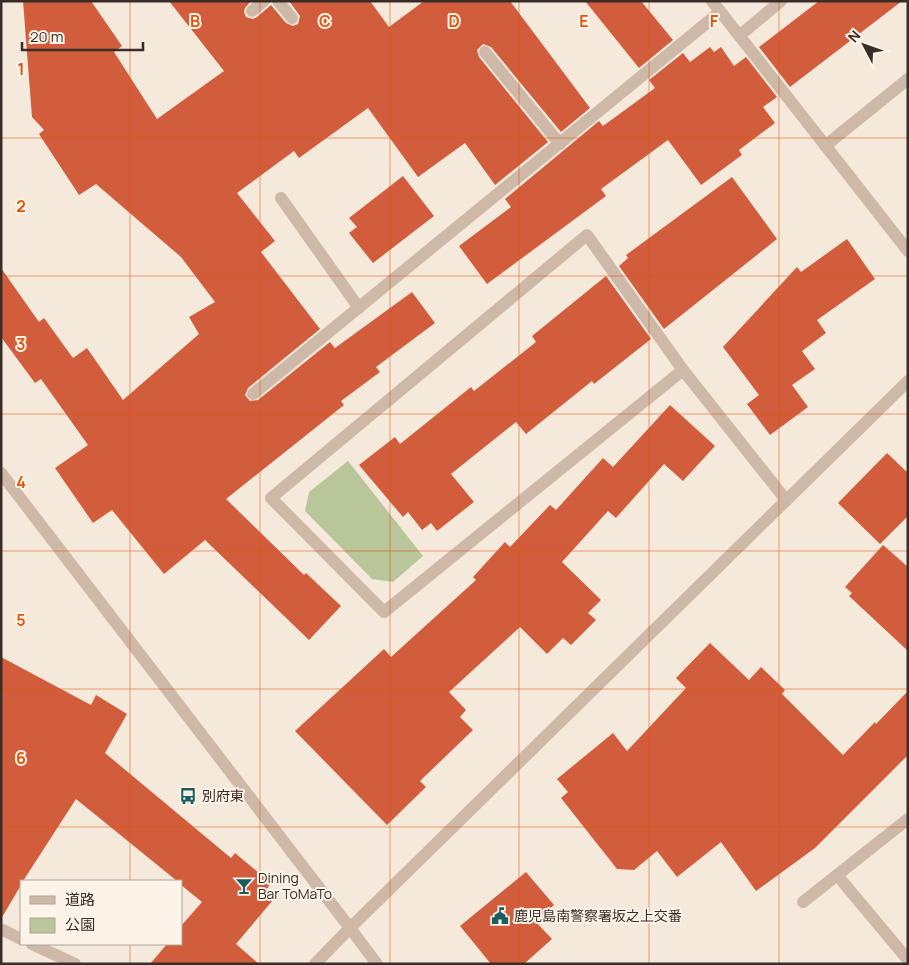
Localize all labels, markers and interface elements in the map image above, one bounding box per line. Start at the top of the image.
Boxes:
text: B [190,10,200,32]
text: C [319,10,331,32]
text: D [448,10,460,32]
text: E [579,10,589,32]
text: F [710,10,719,32]
scale bar [22,20,144,52]
north arrow [839,20,889,70]
text: 20 m [30,26,63,47]
text: N [843,26,864,46]
text: 1 [17,58,25,80]
text: 2 [16,195,26,217]
text: 3 [16,333,26,355]
text: 4 [16,471,26,493]
text: 5 [16,609,26,631]
text: 6 [16,747,26,769]
bus stop icon: 別府東 [178,786,198,806]
place label: 別府東 [202,786,244,805]
place label: Dining Bar ToMaTo [258,868,332,903]
bar icon: Dining Bar ToMaTo [234,876,254,896]
legend [20,880,182,945]
text: 道路 [65,889,95,910]
public building icon: 鹿児島南警察署坂之上交番 [490,906,510,926]
place label: 鹿児島南警察署坂之上交番 [514,906,682,925]
text: 公園 [65,914,95,935]

